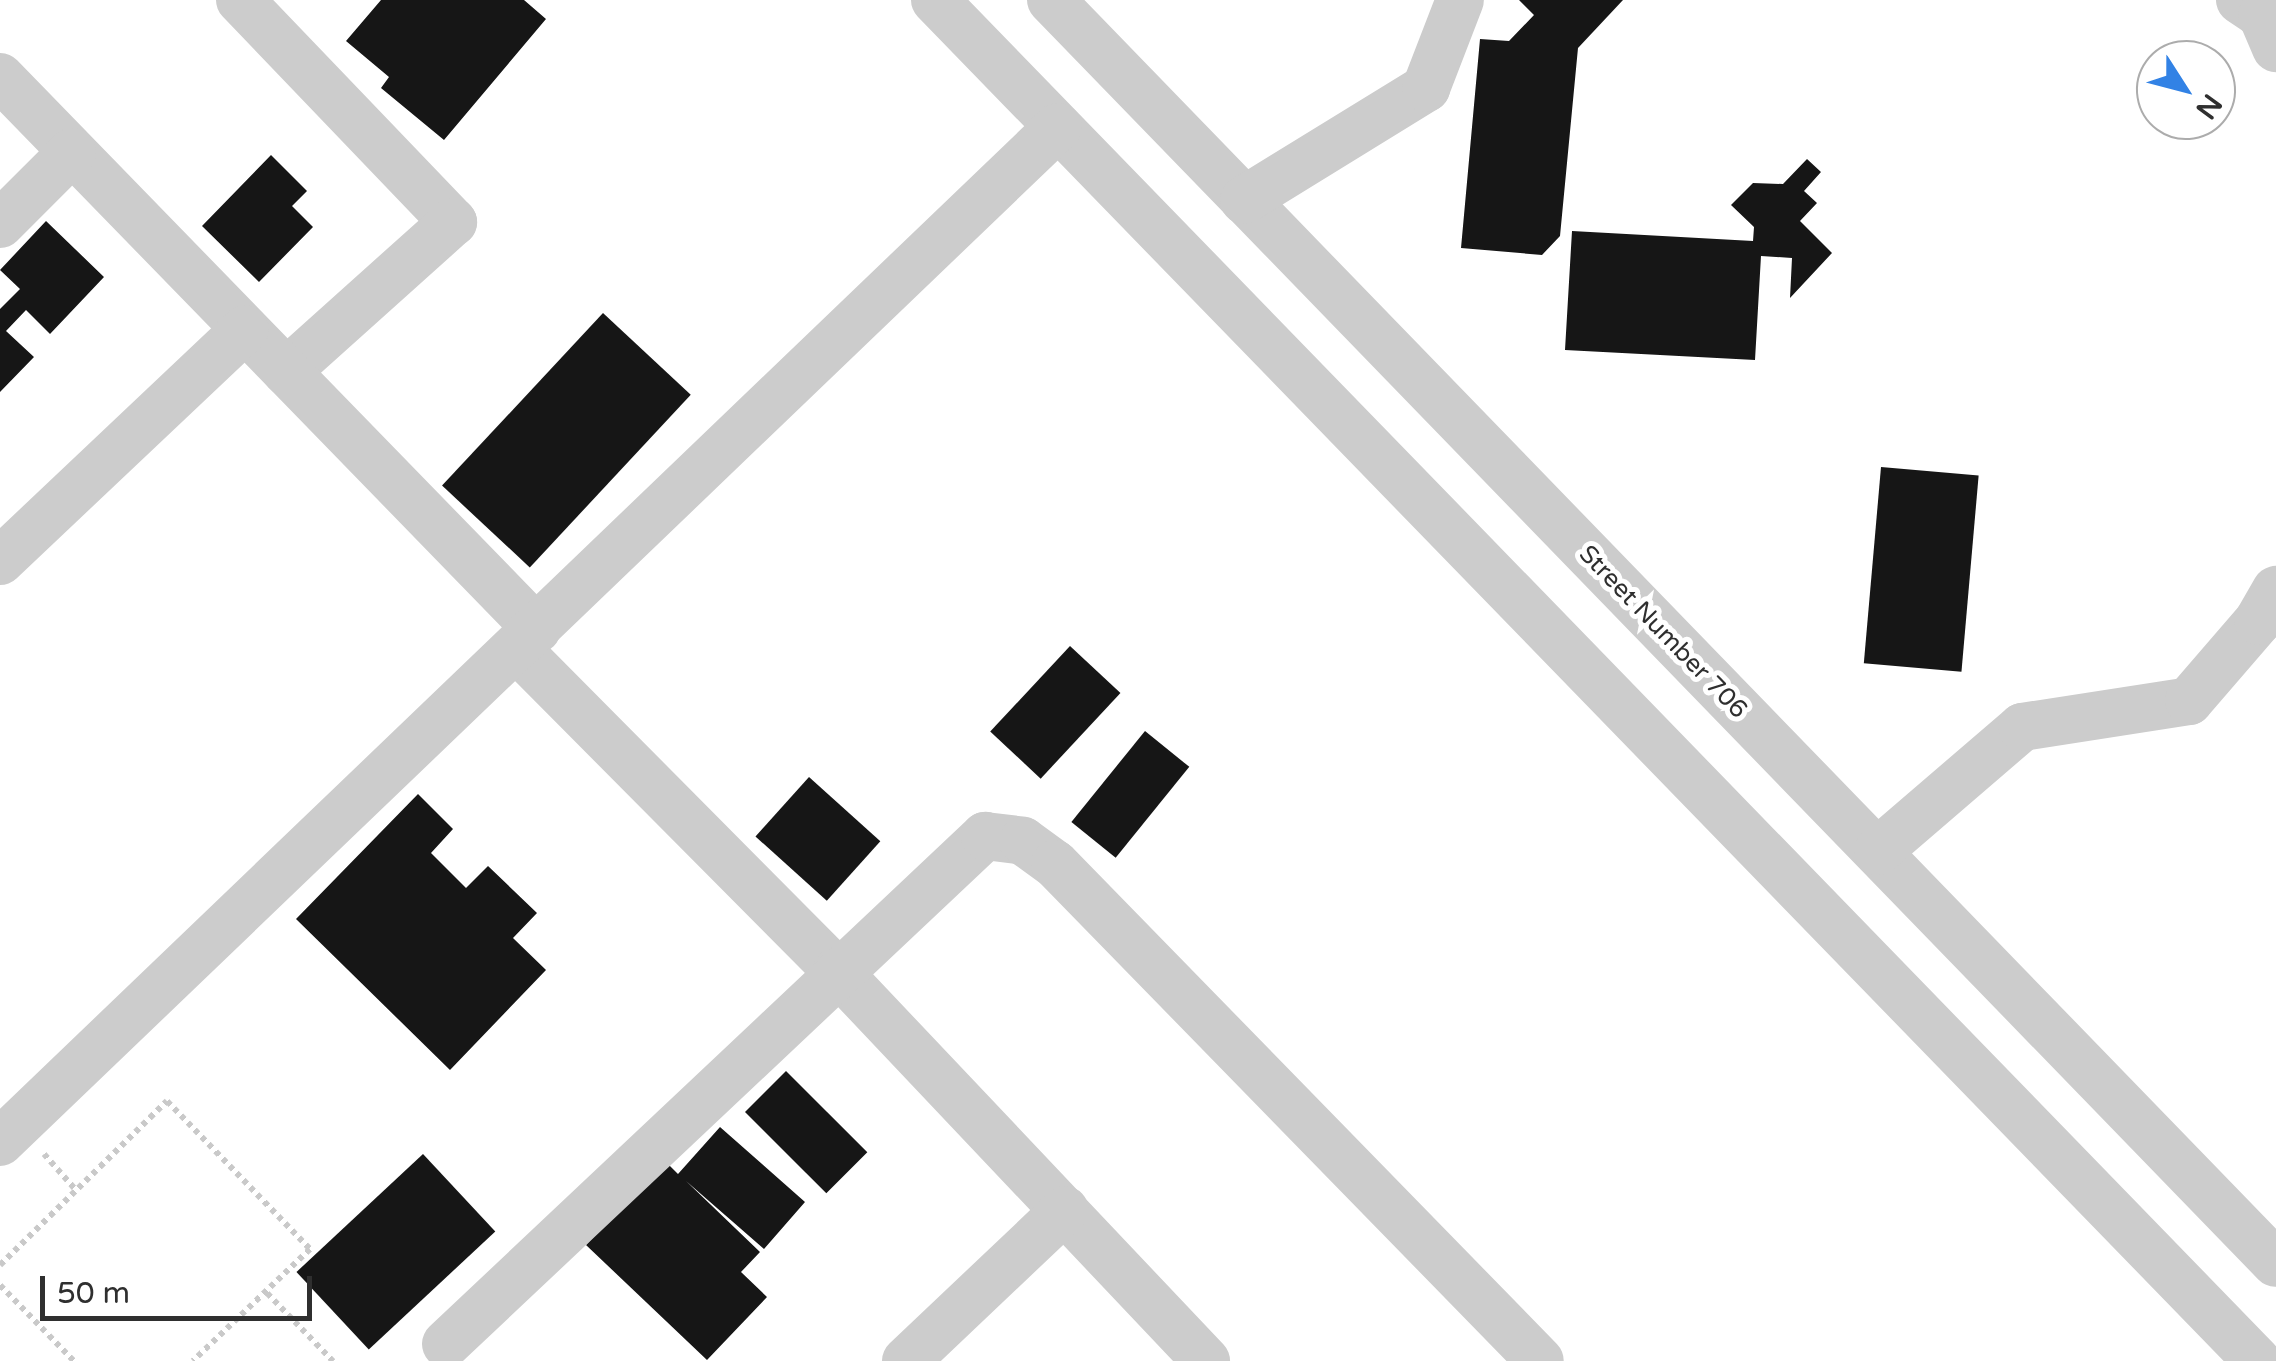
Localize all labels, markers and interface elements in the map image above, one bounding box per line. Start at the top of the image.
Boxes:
north arrow [2136,40,2236,140]
text: N [2188,87,2229,126]
street label: Street Number 706 [1573,539,1753,725]
scale bar [45,1256,318,1318]
text: 50 m [57,1275,130,1312]

